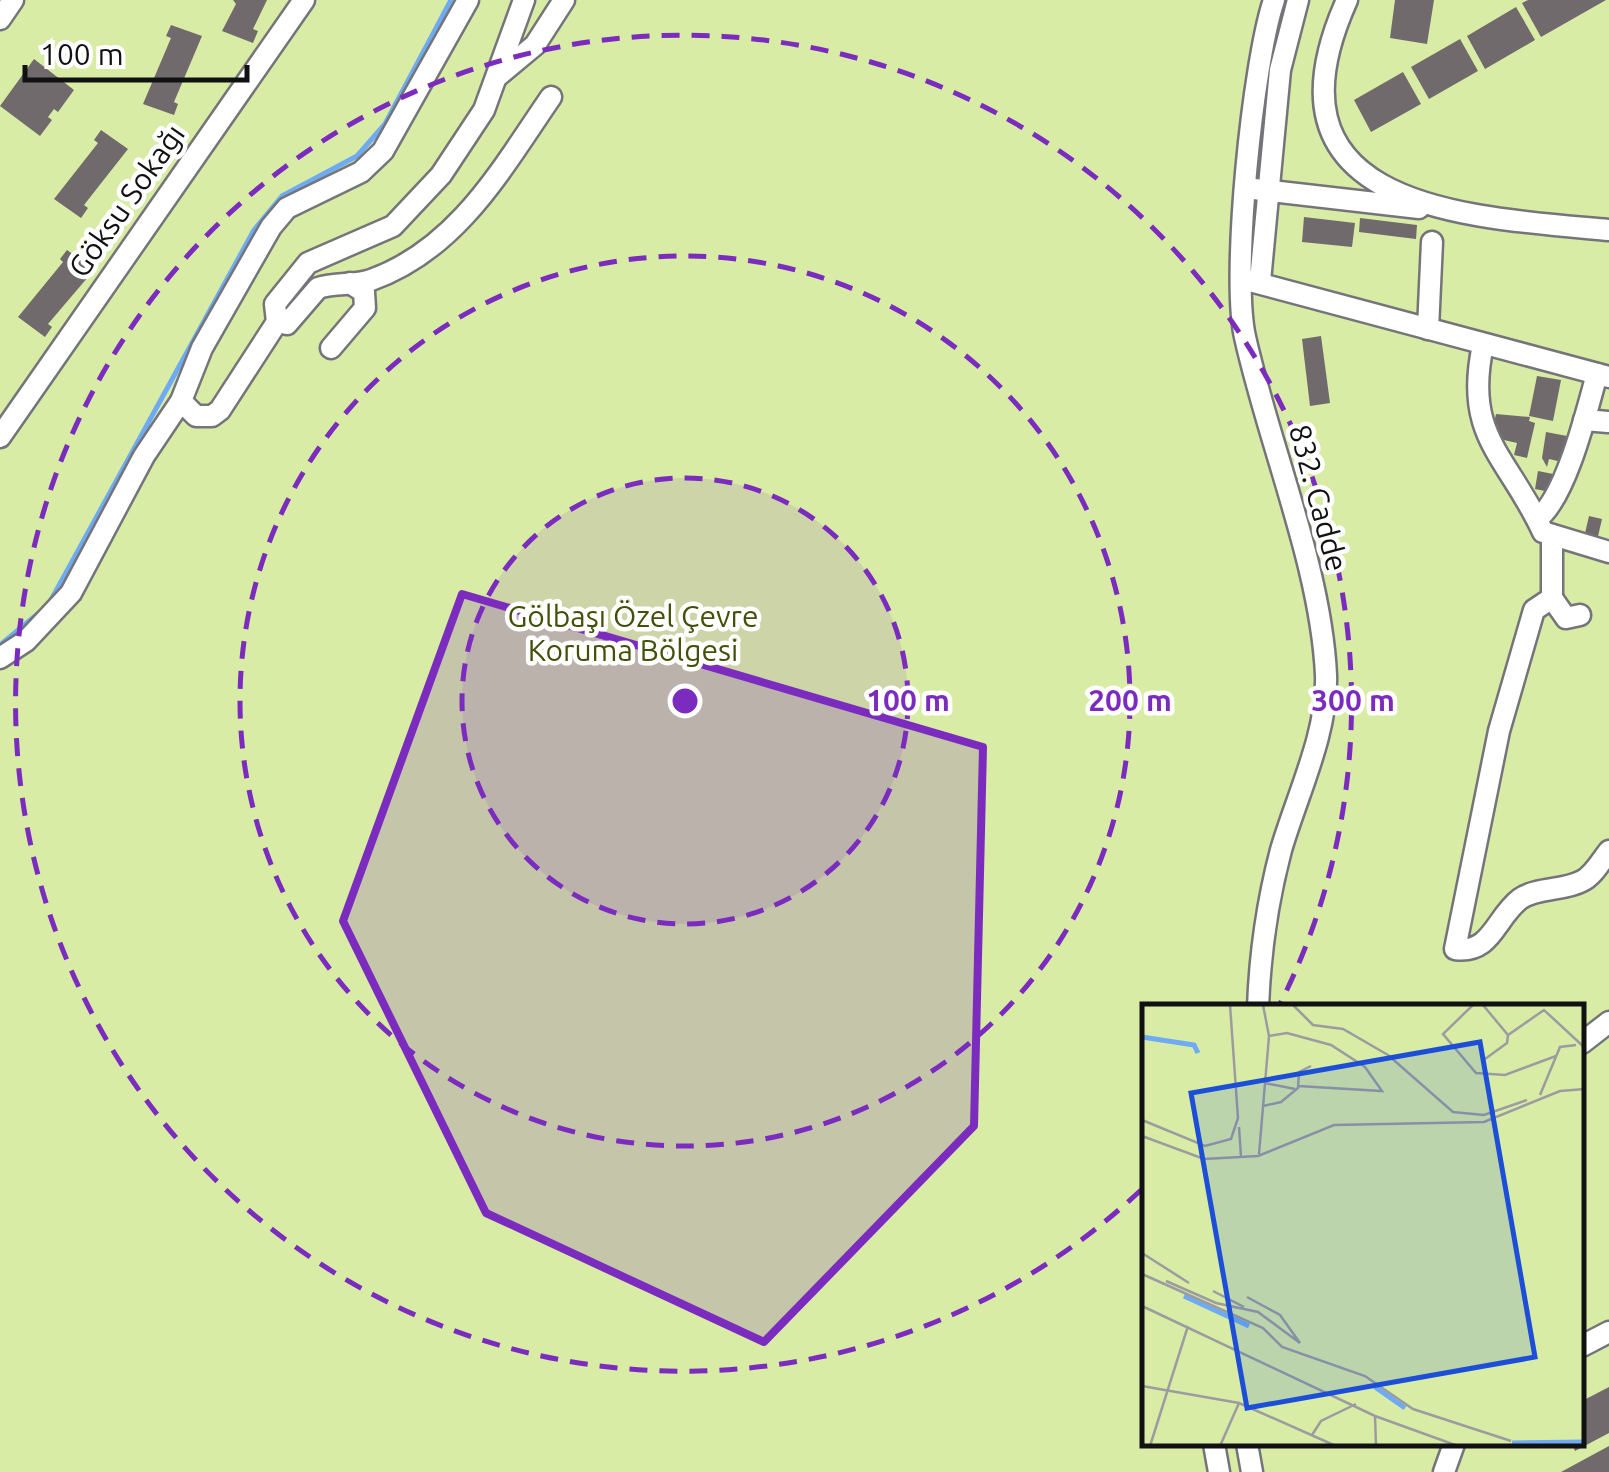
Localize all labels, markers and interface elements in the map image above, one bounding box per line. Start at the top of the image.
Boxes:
scale bar [25,20,248,82]
text: 100 m [40,37,124,71]
street label: Göksu Sokağı [61,118,191,283]
street label: 832. Cadde [1283,421,1355,575]
park label: Gölbaşı Özel Çevre Koruma Bölgesi [507,599,759,667]
centre of rings [667,683,703,719]
text: 100 m [866,683,950,717]
text: 200 m [1088,683,1172,717]
text: 300 m [1311,683,1395,717]
inset map [1142,1004,1584,1447]

